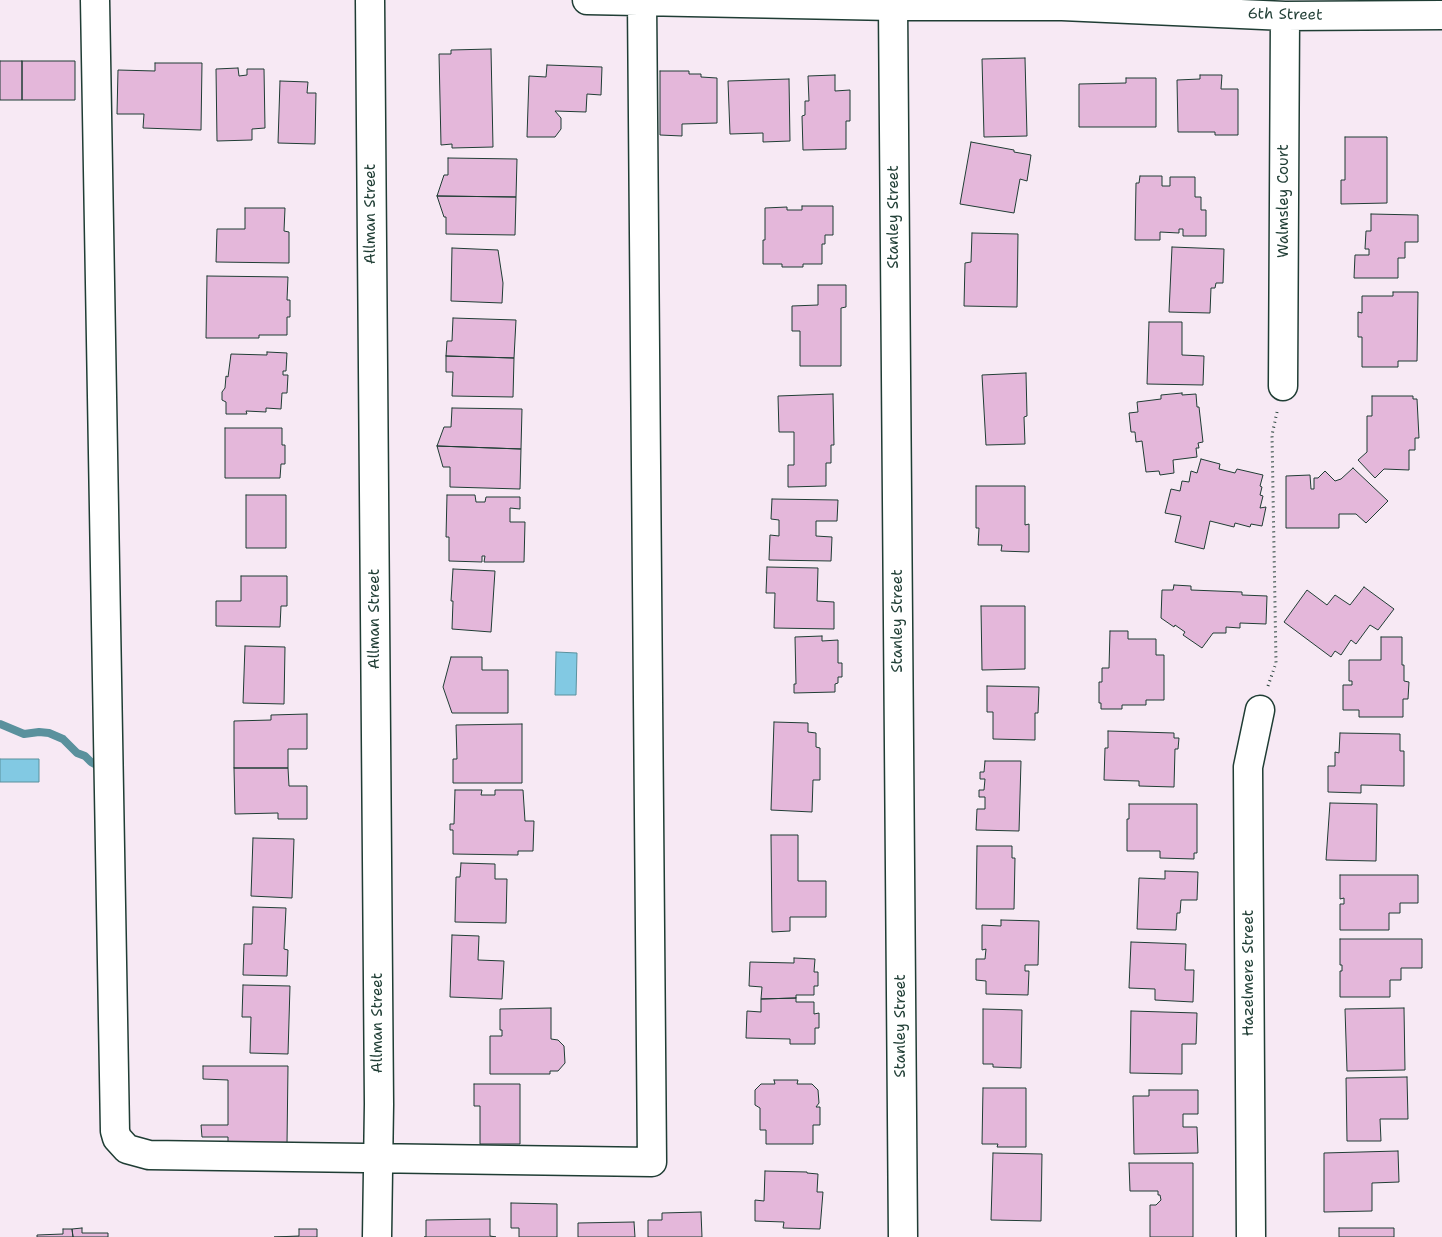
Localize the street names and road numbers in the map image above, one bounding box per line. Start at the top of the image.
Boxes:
street label: 6th Street [1247,5,1323,25]
street label: Walmsley Court [1275,144,1293,258]
street label: Allman Street [362,164,380,264]
street label: Stanley Street [885,165,903,269]
street label: Allman Street [366,569,384,669]
street label: Stanley Street [889,569,907,673]
street label: Hazelmere Street [1240,910,1258,1036]
street label: Allman Street [369,973,387,1073]
street label: Stanley Street [892,974,910,1078]

